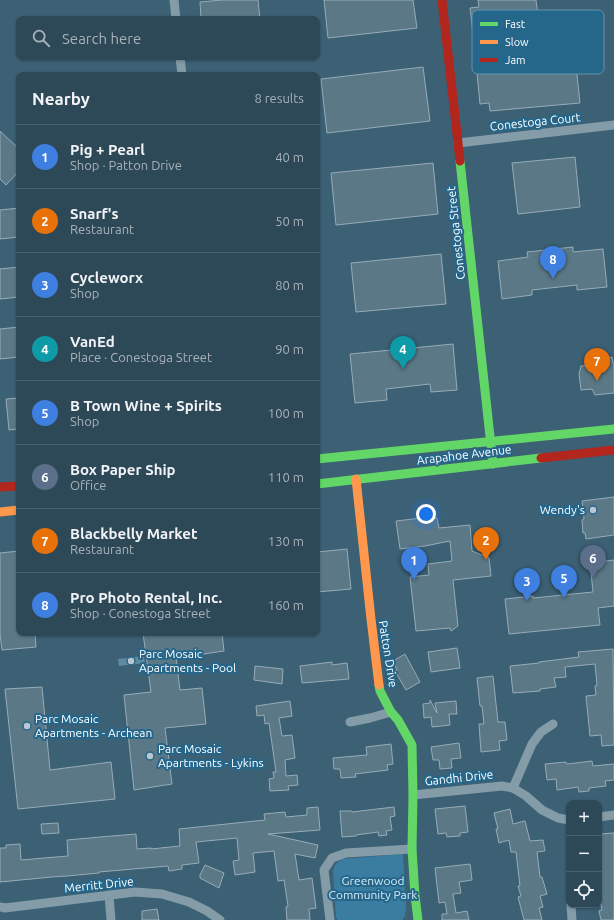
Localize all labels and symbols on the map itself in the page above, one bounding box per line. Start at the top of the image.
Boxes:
legend [472,10,604,74]
text: Fast [505,18,526,30]
text: Slow [505,36,529,48]
text: Jam [505,54,526,66]
street label: Conestoga Court [489,110,581,133]
street label: Conestoga Street [444,185,467,281]
pin: 8 [540,246,566,279]
pin: 4 [390,336,416,369]
pin: 7 [584,348,610,381]
street label: Arapahoe Avenue [416,442,512,467]
place label: Wendy's [540,503,585,516]
your location [416,504,436,524]
marker: Wendy's [588,505,598,515]
pin: 2 [473,527,499,560]
pin: 6 [580,545,606,578]
pin: 1 [401,547,427,580]
pin: 5 [551,565,577,598]
pin: 3 [514,568,540,601]
street label: Patton Drive [377,620,400,688]
place label: Parc Mosaic Apartments - Pool [139,647,236,674]
marker: Parc Mosaic Apartments - Pool [126,656,136,666]
place label: Parc Mosaic Apartments - Archean [35,712,152,739]
marker: Parc Mosaic Apartments - Archean [22,721,32,731]
place label: Parc Mosaic Apartments - Lykins [158,742,264,769]
marker: Parc Mosaic Apartments - Lykins [145,751,155,761]
street label: Gandhi Drive [424,767,494,788]
street label: Merritt Drive [64,874,134,895]
park label: Greenwood Community Park [329,874,417,901]

